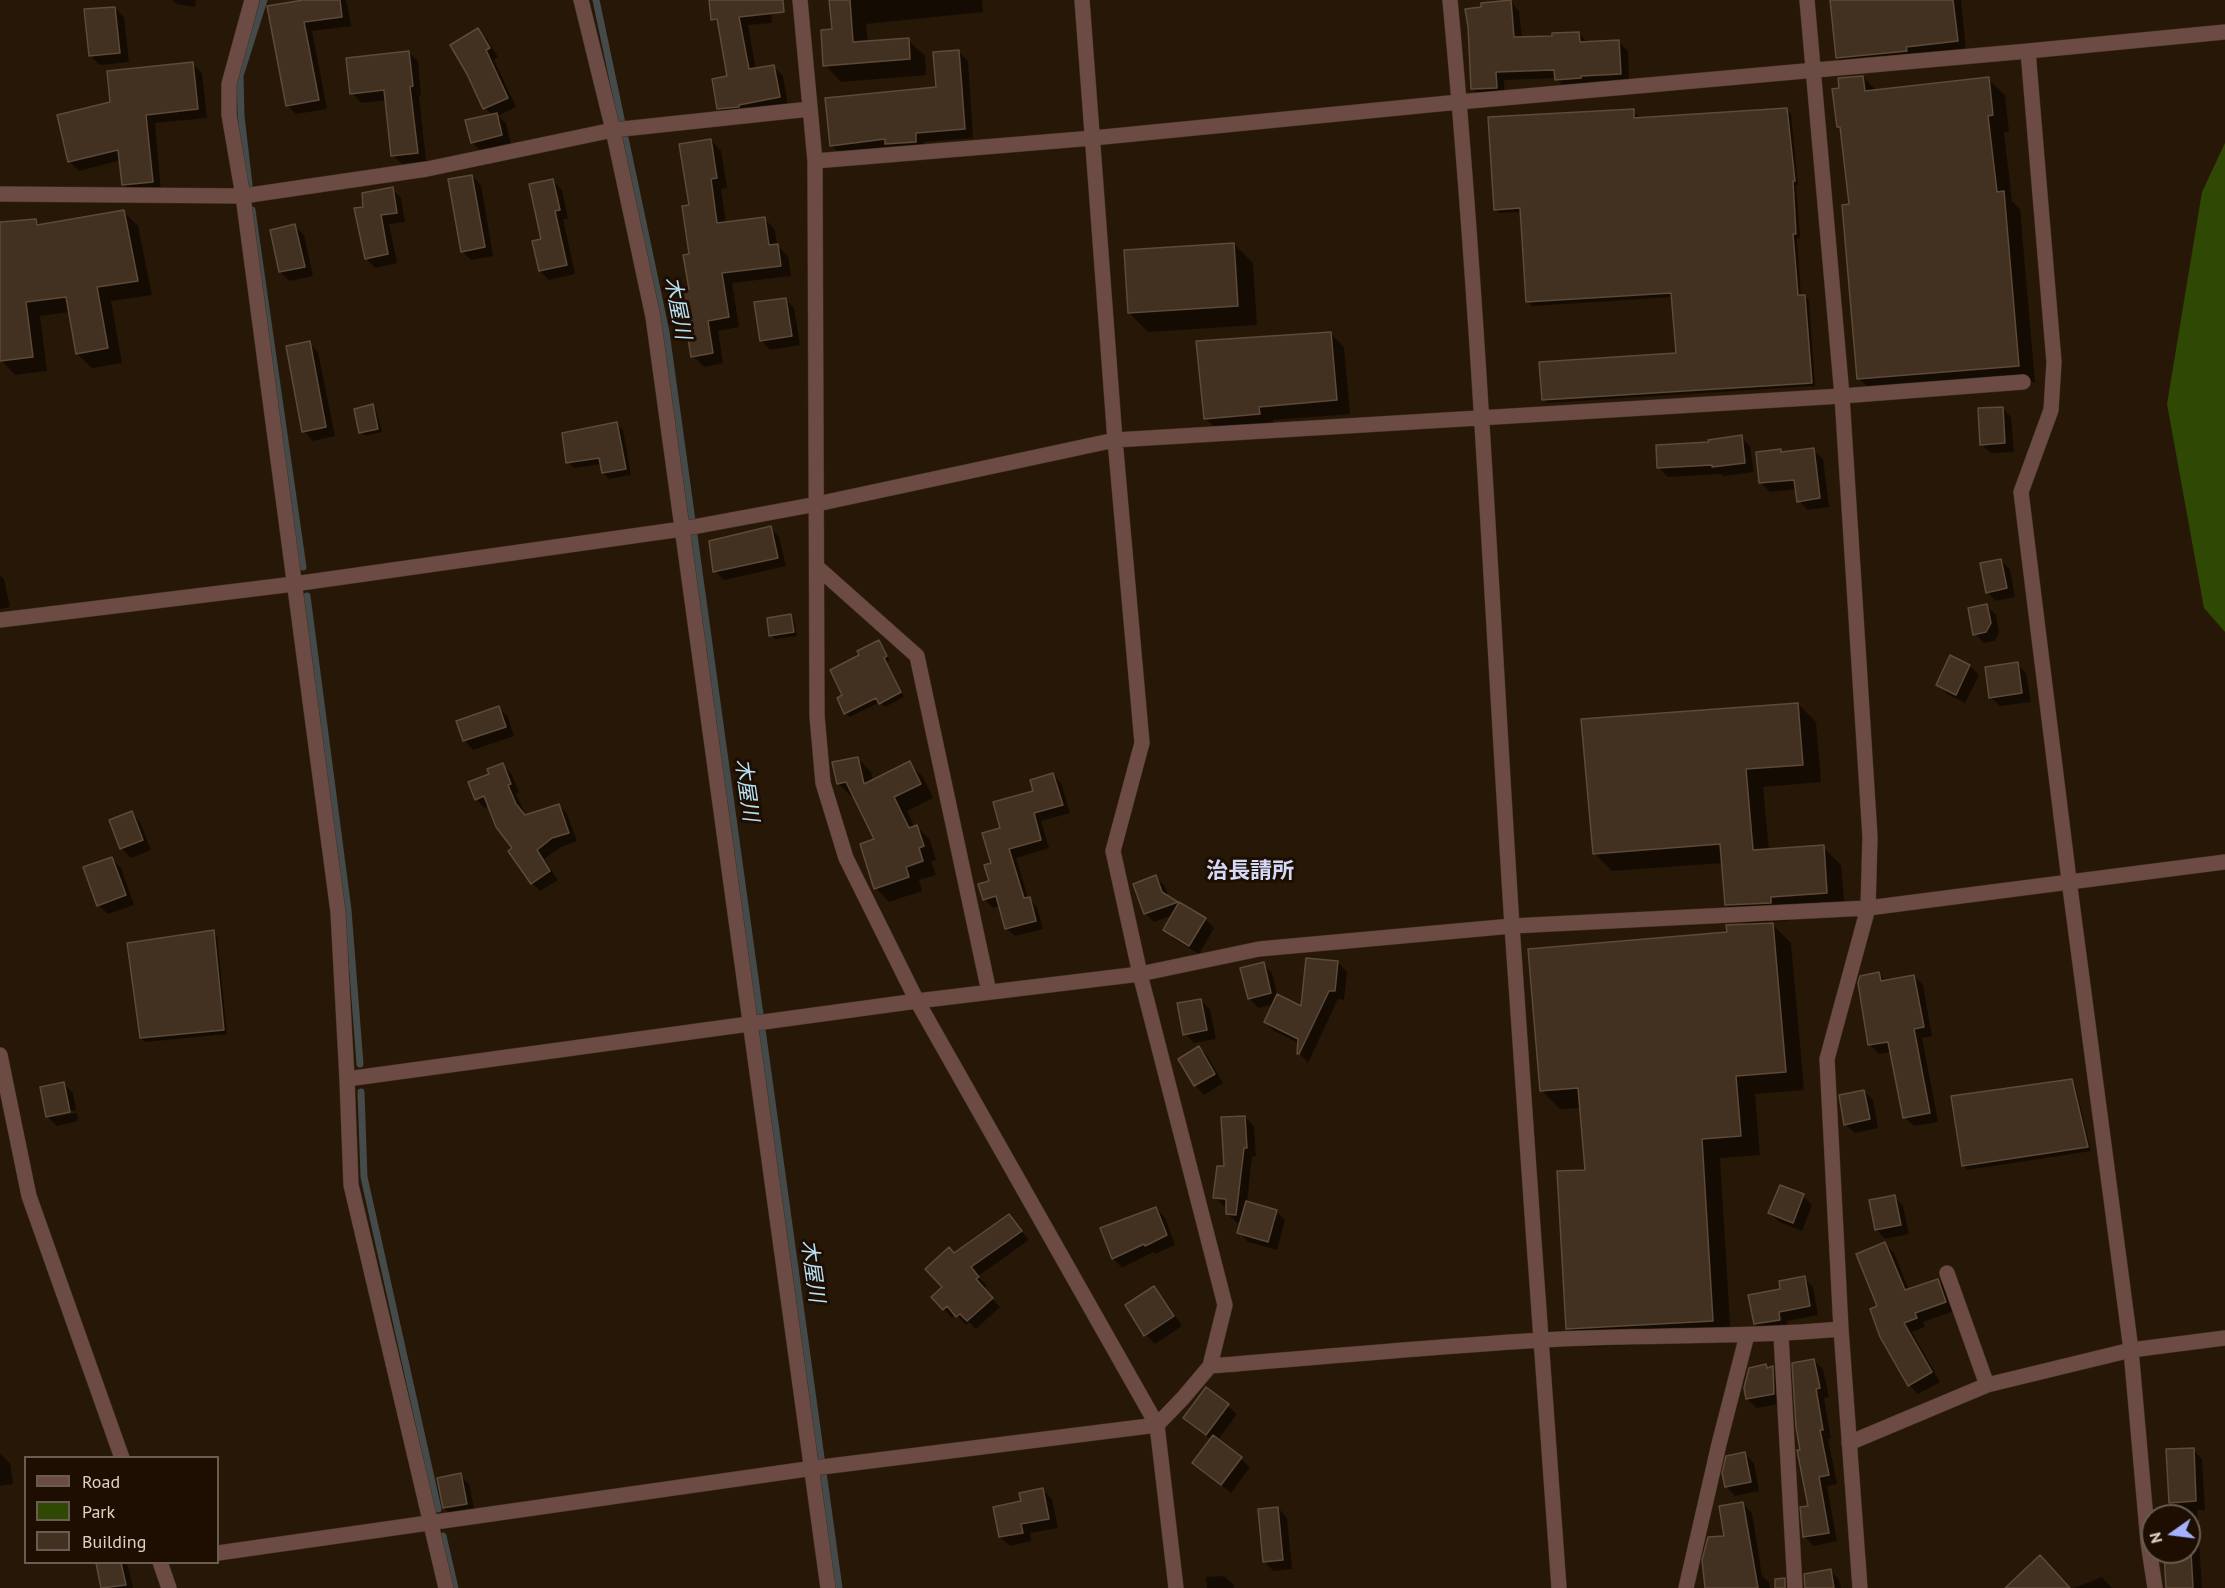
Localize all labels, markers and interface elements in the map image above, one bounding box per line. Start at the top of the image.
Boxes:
water label: 木屋川 [659,275,695,341]
water label: 木屋川 [729,757,763,823]
district label: 治長請所 [1206,859,1294,885]
water label: 木屋川 [795,1238,829,1304]
legend [24,1456,219,1564]
text: Road [82,1470,120,1493]
text: Park [82,1500,115,1523]
north arrow [2141,1504,2201,1564]
text: Building [82,1530,146,1553]
text: N [2145,1530,2166,1545]

